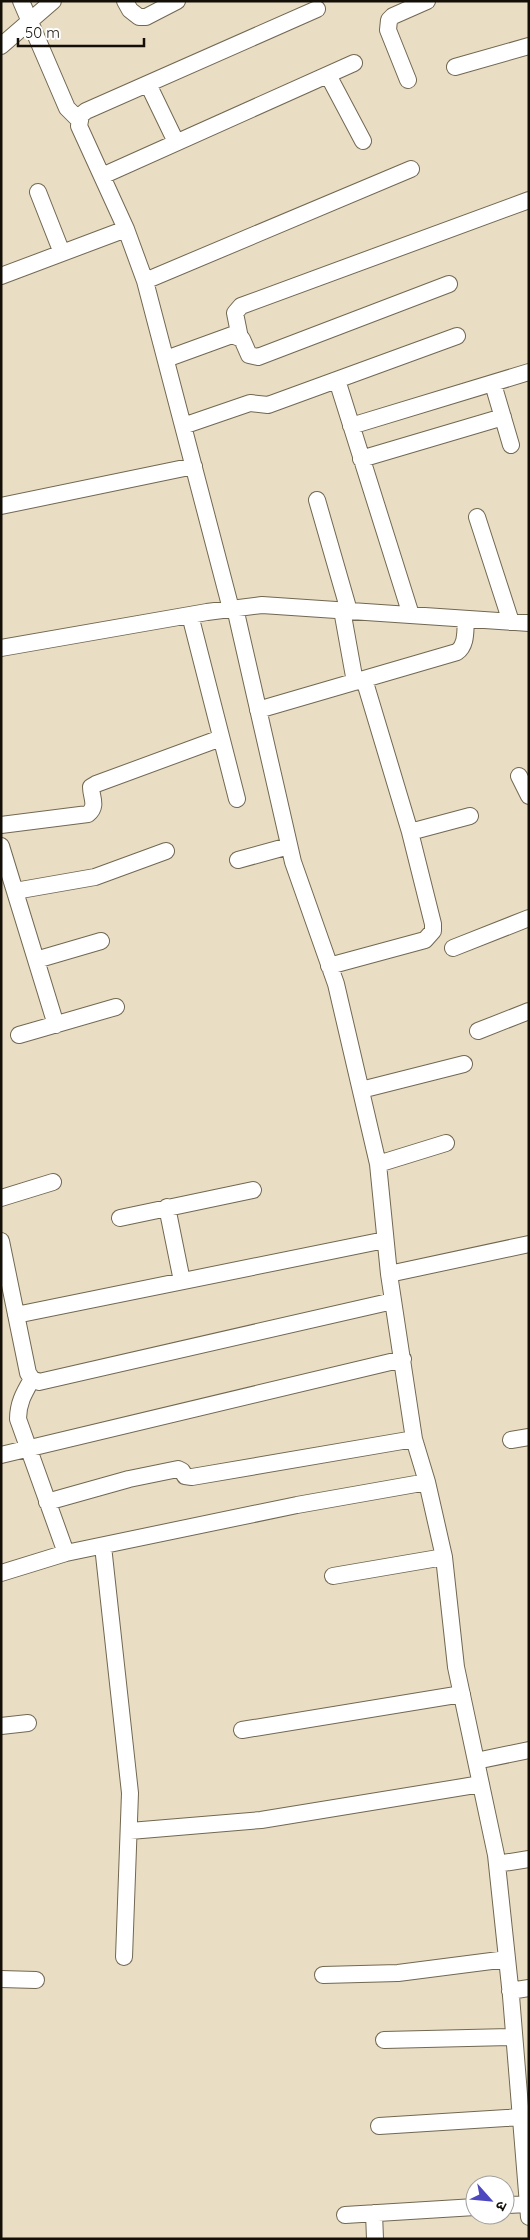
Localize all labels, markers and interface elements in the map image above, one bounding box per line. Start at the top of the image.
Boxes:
scale bar [18,15,144,47]
text: 50 m [25,23,60,42]
north arrow [465,2175,515,2225]
text: उ [491,2198,511,2214]

